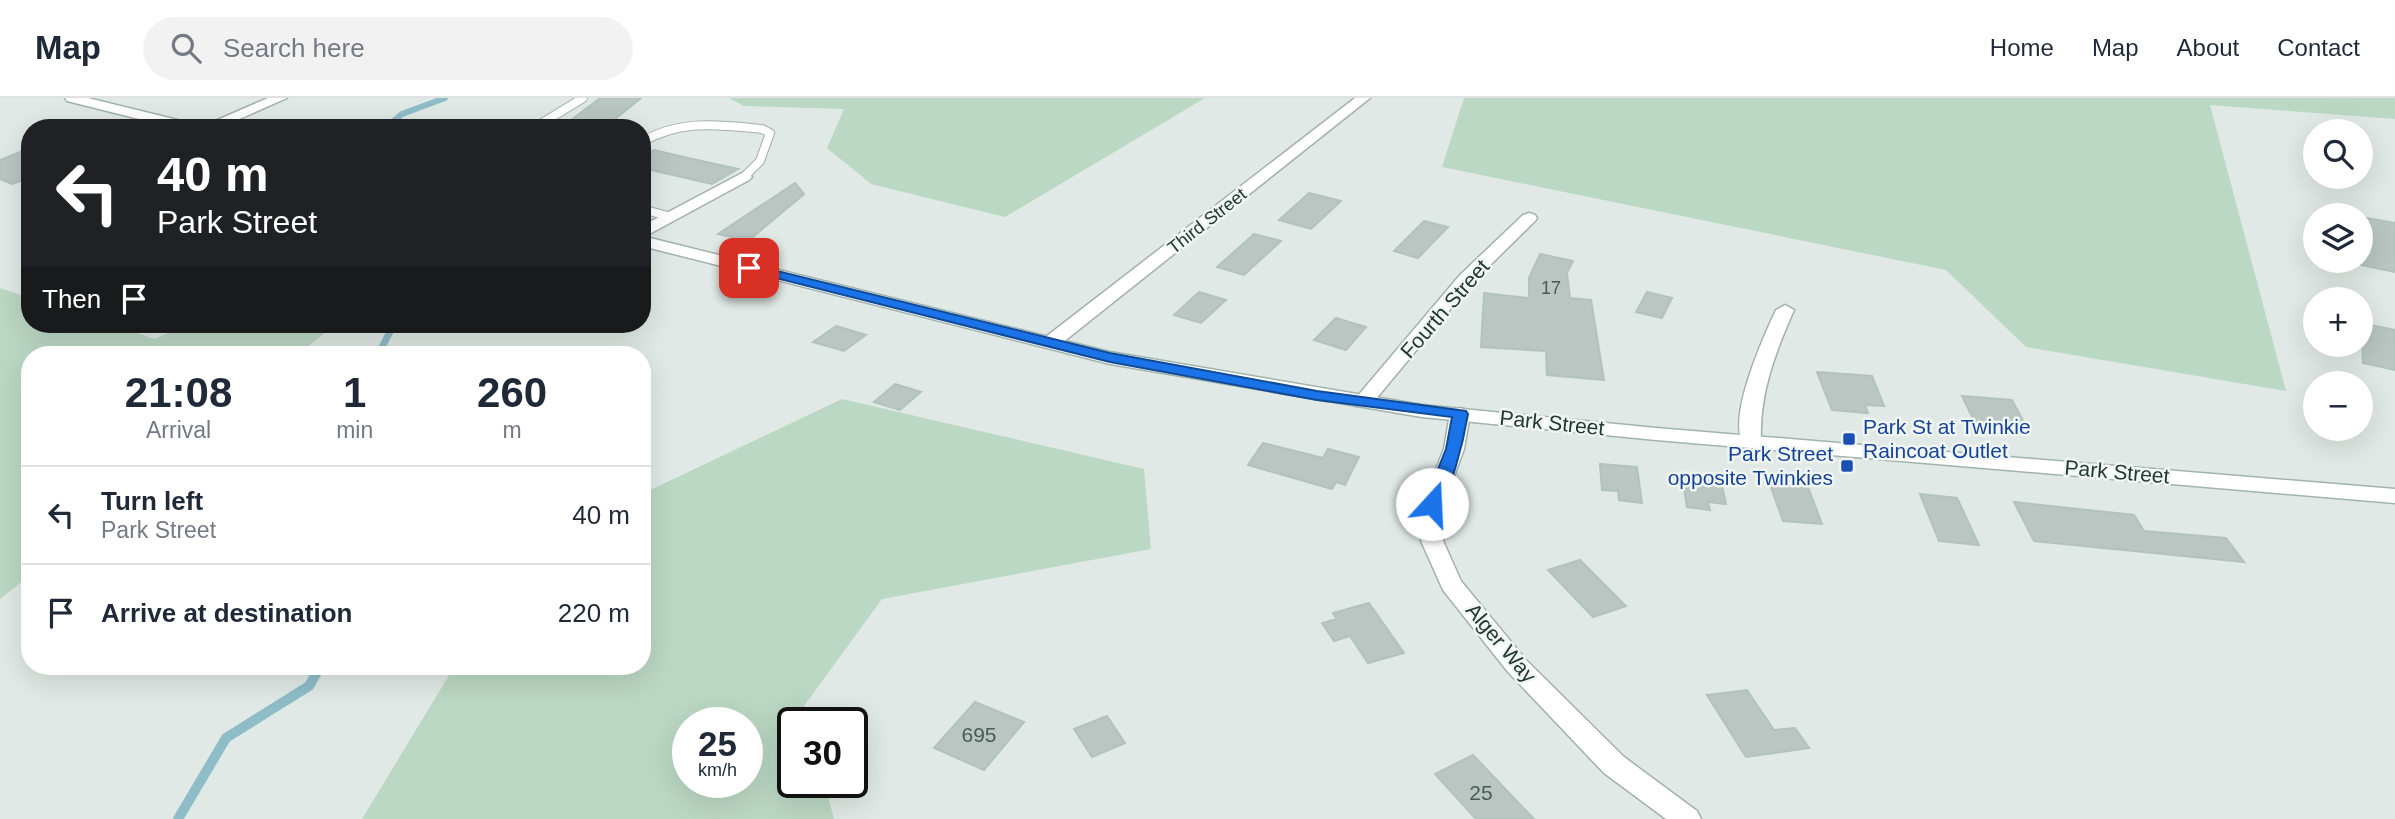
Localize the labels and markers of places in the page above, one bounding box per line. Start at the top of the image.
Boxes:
pin [719,238,779,298]
place label: Park St at Twinkie Raincoat Outlet [1863,415,2031,462]
marker: Park St at Twinkie Raincoat Outlet [1841,431,1857,447]
place label: Park Street opposite Twinkies [1668,442,1833,489]
marker: Park Street opposite Twinkies [1839,458,1855,474]

